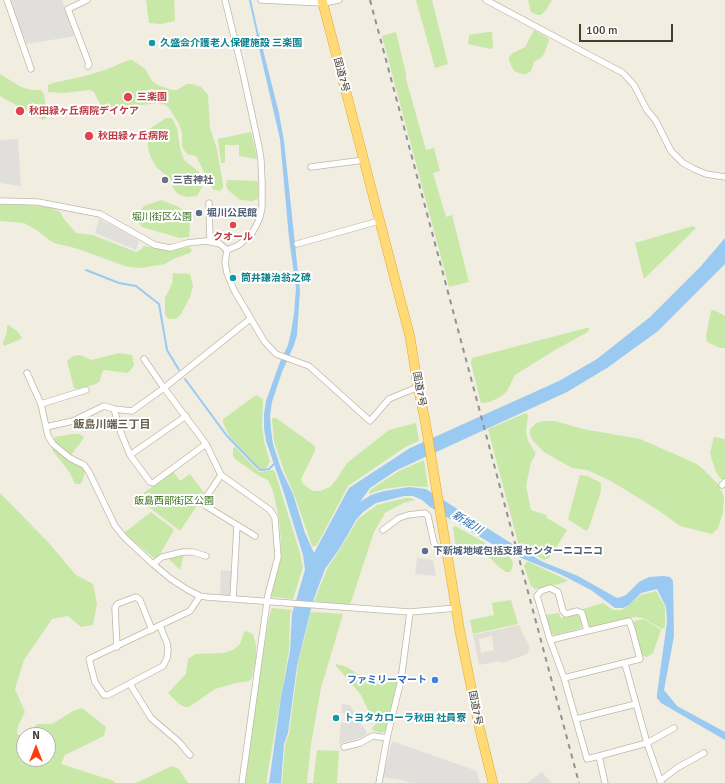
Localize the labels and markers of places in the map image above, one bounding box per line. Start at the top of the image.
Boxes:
place label: 久盛会介護老人保健施設 三楽園 [160,37,302,49]
marker: 久盛会介護老人保健施設 三楽園 [147,38,157,48]
marker: 三楽園 [122,91,134,103]
place label: 三楽園 [137,91,167,103]
marker: 秋田緑ヶ丘病院デイケア [14,105,26,117]
place label: 秋田緑ヶ丘病院デイケア [29,105,139,117]
marker: 秋田緑ヶ丘病院 [83,130,95,142]
place label: 秋田緑ヶ丘病院 [98,130,168,142]
place label: 三吉神社 [173,174,213,186]
marker: 三吉神社 [160,175,170,185]
place label: 堀川公民館 [207,207,257,219]
marker: 堀川公民館 [194,208,204,218]
marker: クオール [228,220,238,230]
place label: クオール [213,231,253,243]
place label: 筒井謙治翁之碑 [241,272,311,284]
marker: 筒井謙治翁之碑 [228,273,238,283]
place label: 下新城地域包括支援センターニコニコ [433,545,603,557]
marker: 下新城地域包括支援センターニコニコ [420,546,430,556]
place label: ファミリーマート [347,674,427,686]
marker: ファミリーマート [430,675,440,685]
place label: トヨタカローラ秋田 社員寮 [344,712,466,724]
marker: トヨタカローラ秋田 社員寮 [331,713,341,723]

